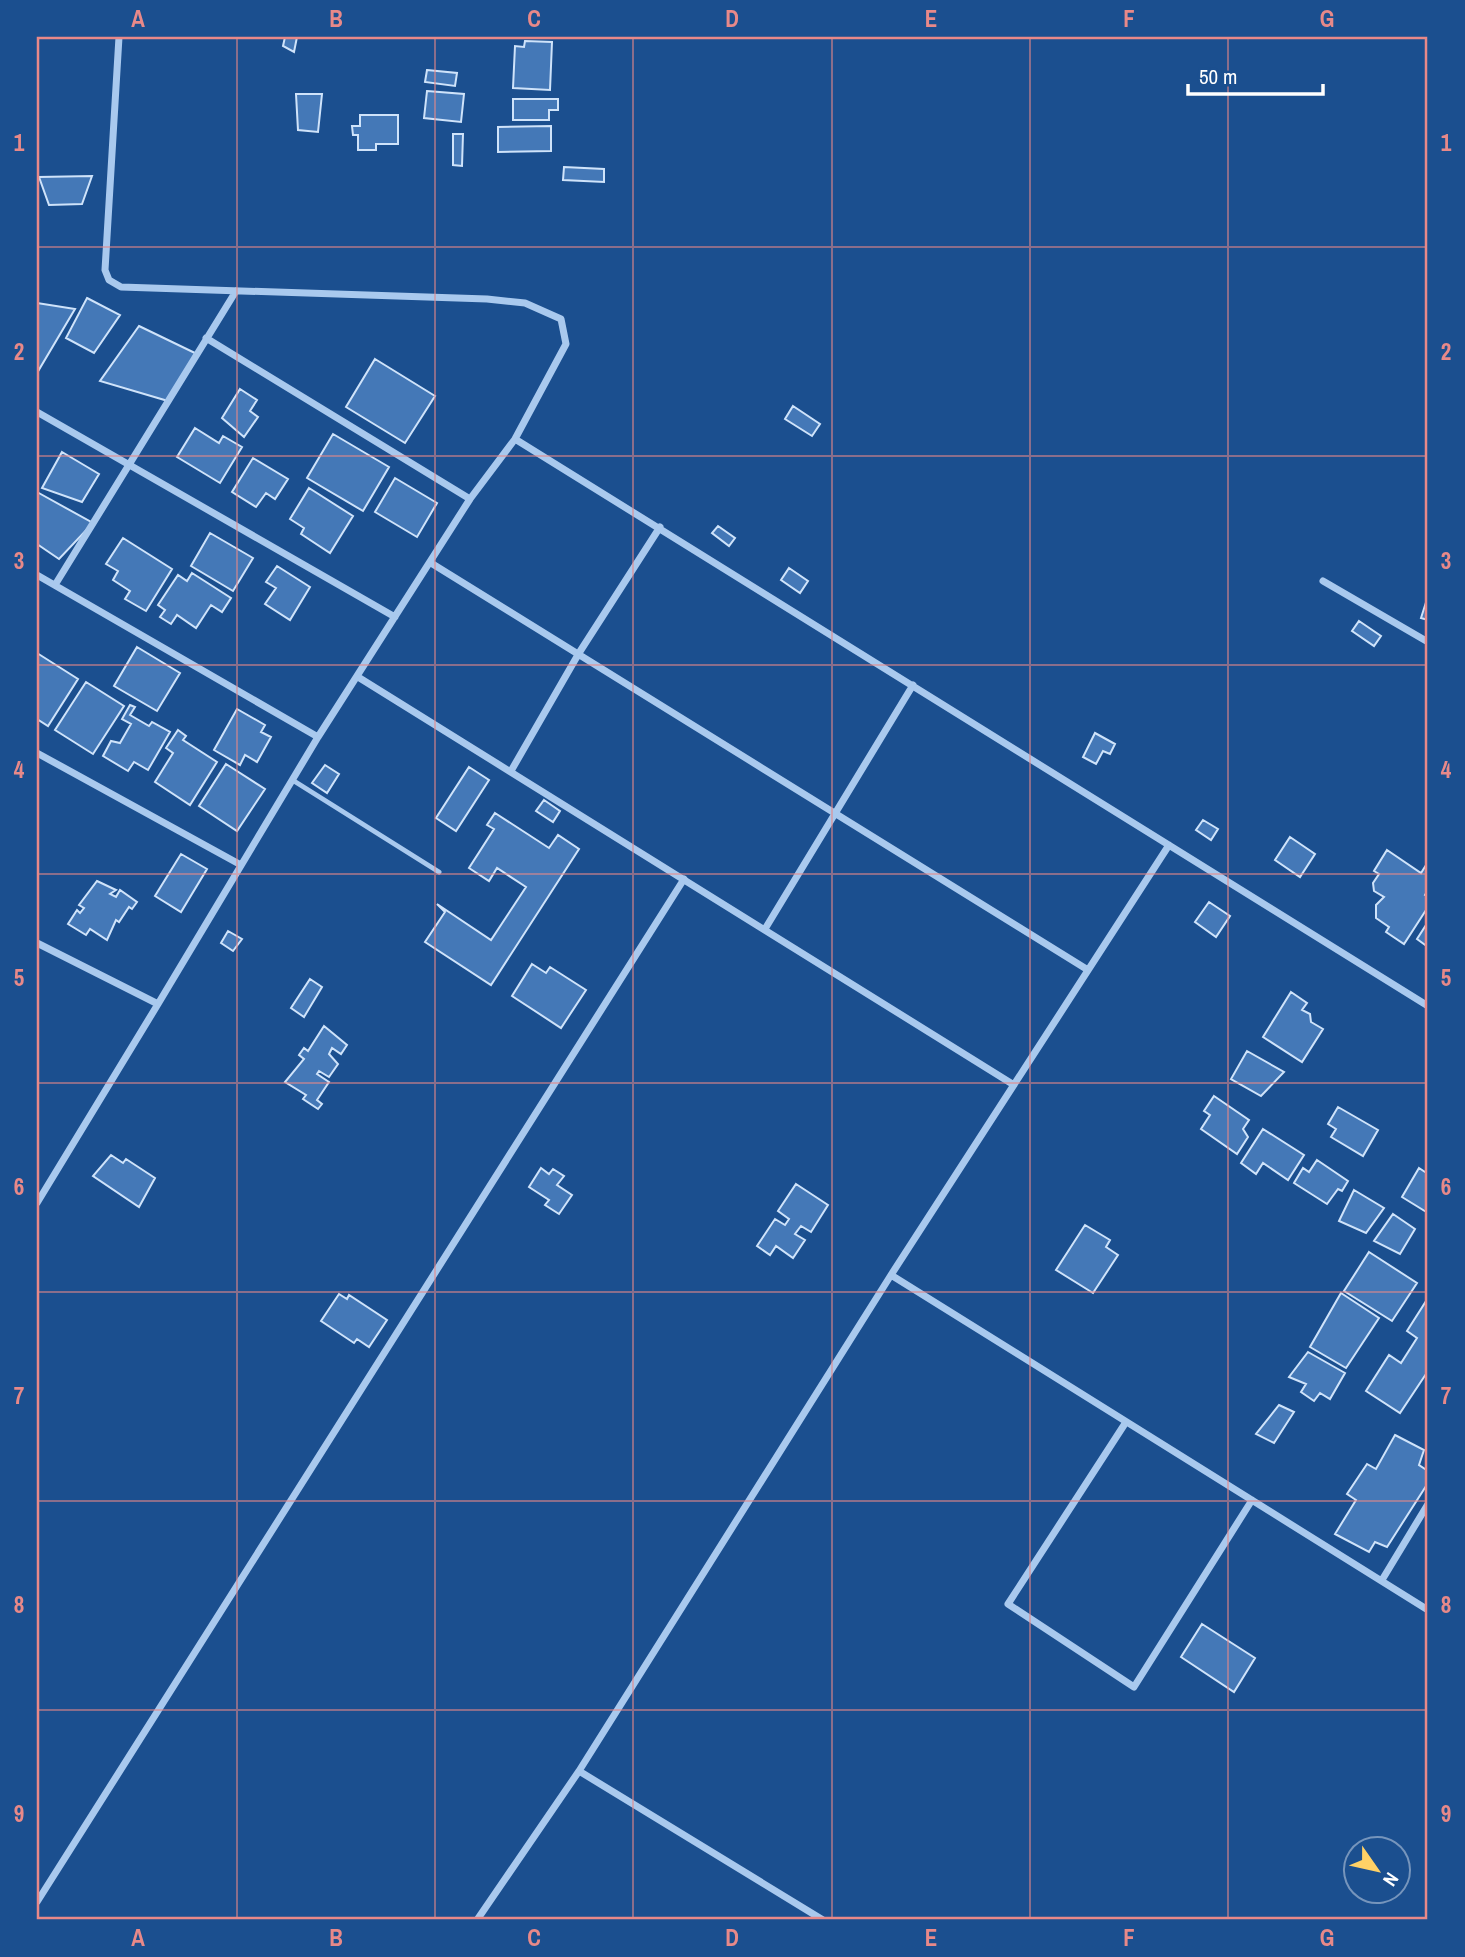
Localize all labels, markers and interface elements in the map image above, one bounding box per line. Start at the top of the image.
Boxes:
text: A [131,3,145,34]
text: B [329,3,343,34]
text: C [527,3,541,34]
text: D [725,3,739,34]
text: E [925,3,937,34]
text: F [1123,3,1135,34]
text: G [1320,3,1334,34]
scale bar [1188,52,1323,96]
text: 50 m [1199,62,1237,91]
text: 1 [14,127,25,158]
text: 1 [1441,127,1452,158]
text: 2 [14,336,24,367]
text: 2 [1441,336,1451,367]
text: 3 [14,545,24,576]
text: 3 [1441,545,1451,576]
text: 4 [14,754,25,785]
text: 4 [1441,754,1452,785]
text: 5 [14,962,24,993]
text: 5 [1441,962,1451,993]
text: 6 [14,1171,24,1202]
text: 6 [1441,1171,1451,1202]
text: 7 [14,1380,24,1411]
text: 7 [1441,1380,1451,1411]
text: 8 [14,1589,24,1620]
text: 8 [1441,1589,1451,1620]
text: 9 [14,1798,24,1829]
text: 9 [1441,1798,1451,1829]
north arrow [1342,1834,1412,1904]
text: N [1377,1868,1405,1891]
text: A [131,1922,145,1953]
text: B [329,1922,343,1953]
text: C [527,1922,541,1953]
text: D [725,1922,739,1953]
text: E [925,1922,937,1953]
text: F [1123,1922,1135,1953]
text: G [1320,1922,1334,1953]

